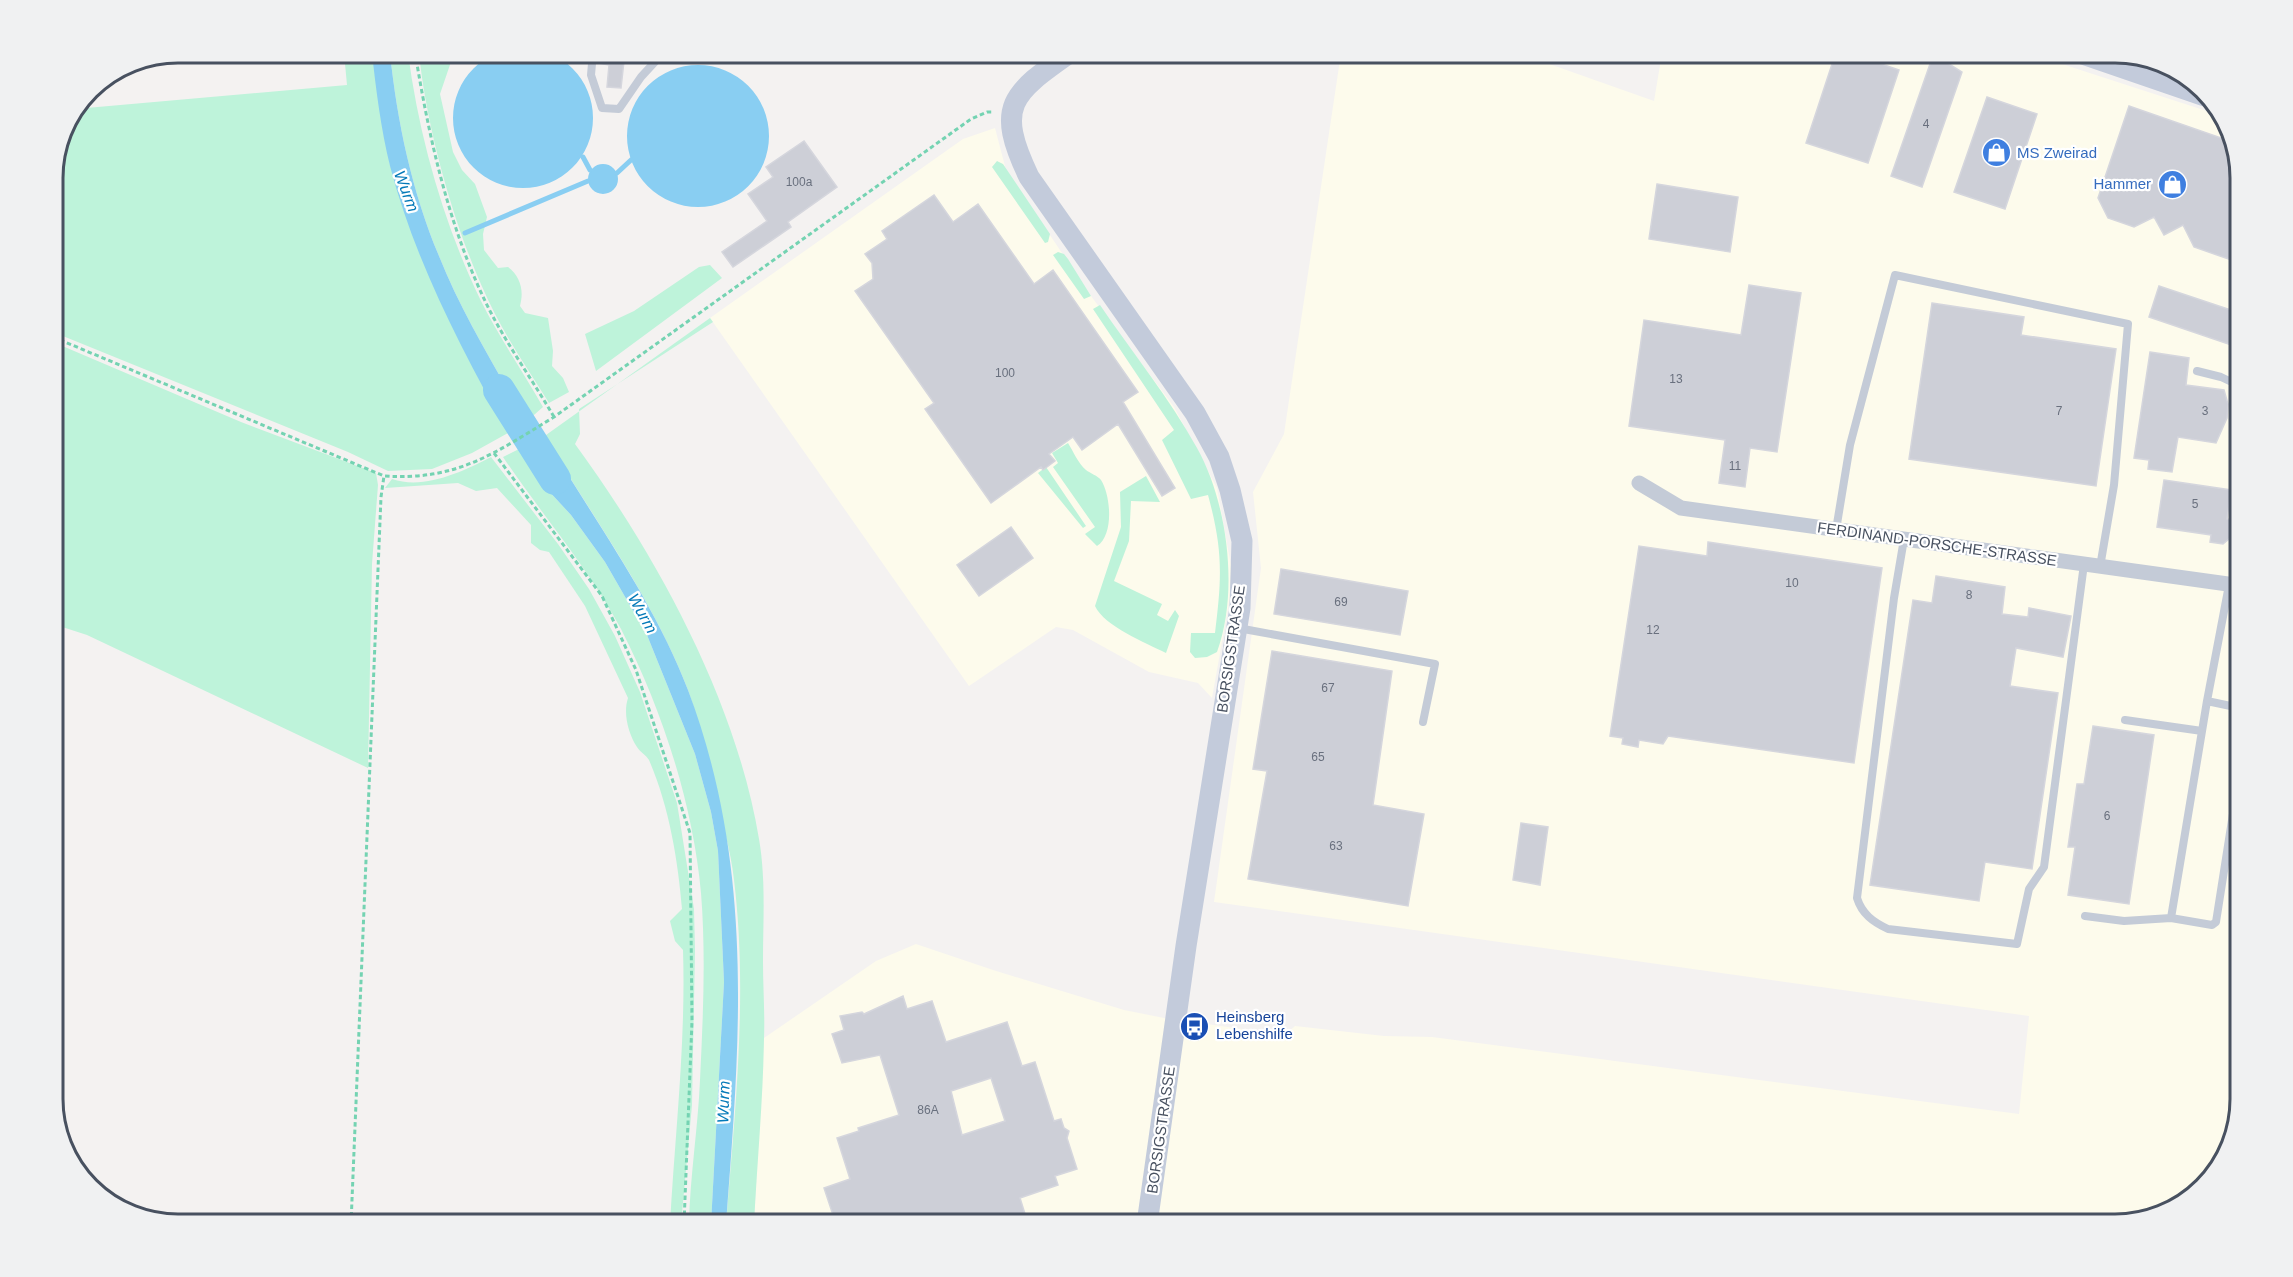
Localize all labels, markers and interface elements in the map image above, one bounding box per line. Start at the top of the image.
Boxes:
house number: 4 [1923,117,1930,131]
shop icon: MS Zweirad [1980,137,2012,169]
place label: MS Zweirad [2017,144,2097,161]
water label: Wurm [391,168,422,214]
shop icon: Hammer [2156,168,2188,200]
house number: 100a [786,175,813,189]
place label: Hammer [2093,175,2151,192]
house number: 100 [995,366,1015,380]
house number: 13 [1669,372,1683,386]
house number: 7 [2056,404,2063,418]
house number: 3 [2202,404,2209,418]
house number: 11 [1729,459,1742,473]
house number: 5 [2192,497,2199,511]
street label: FERDINAND-PORSCHE-STRASSE [1816,518,2058,569]
house number: 10 [1785,576,1799,590]
street label: BORSIGSTRASSE [1213,584,1248,714]
house number: 8 [1966,588,1973,602]
water label: Wurm [625,590,660,636]
house number: 69 [1334,595,1348,609]
house number: 12 [1646,623,1660,637]
house number: 67 [1321,681,1335,695]
house number: 65 [1311,750,1325,764]
house number: 6 [2104,809,2111,823]
house number: 63 [1329,839,1343,853]
place label: Heinsberg Lebenshilfe [1216,1008,1293,1042]
bus stop icon: Heinsberg Lebenshilfe [1179,1010,1211,1042]
street label: BORSIGSTRASSE [1143,1065,1178,1195]
water label: Wurm [714,1080,733,1124]
house number: 86A [917,1103,939,1117]

